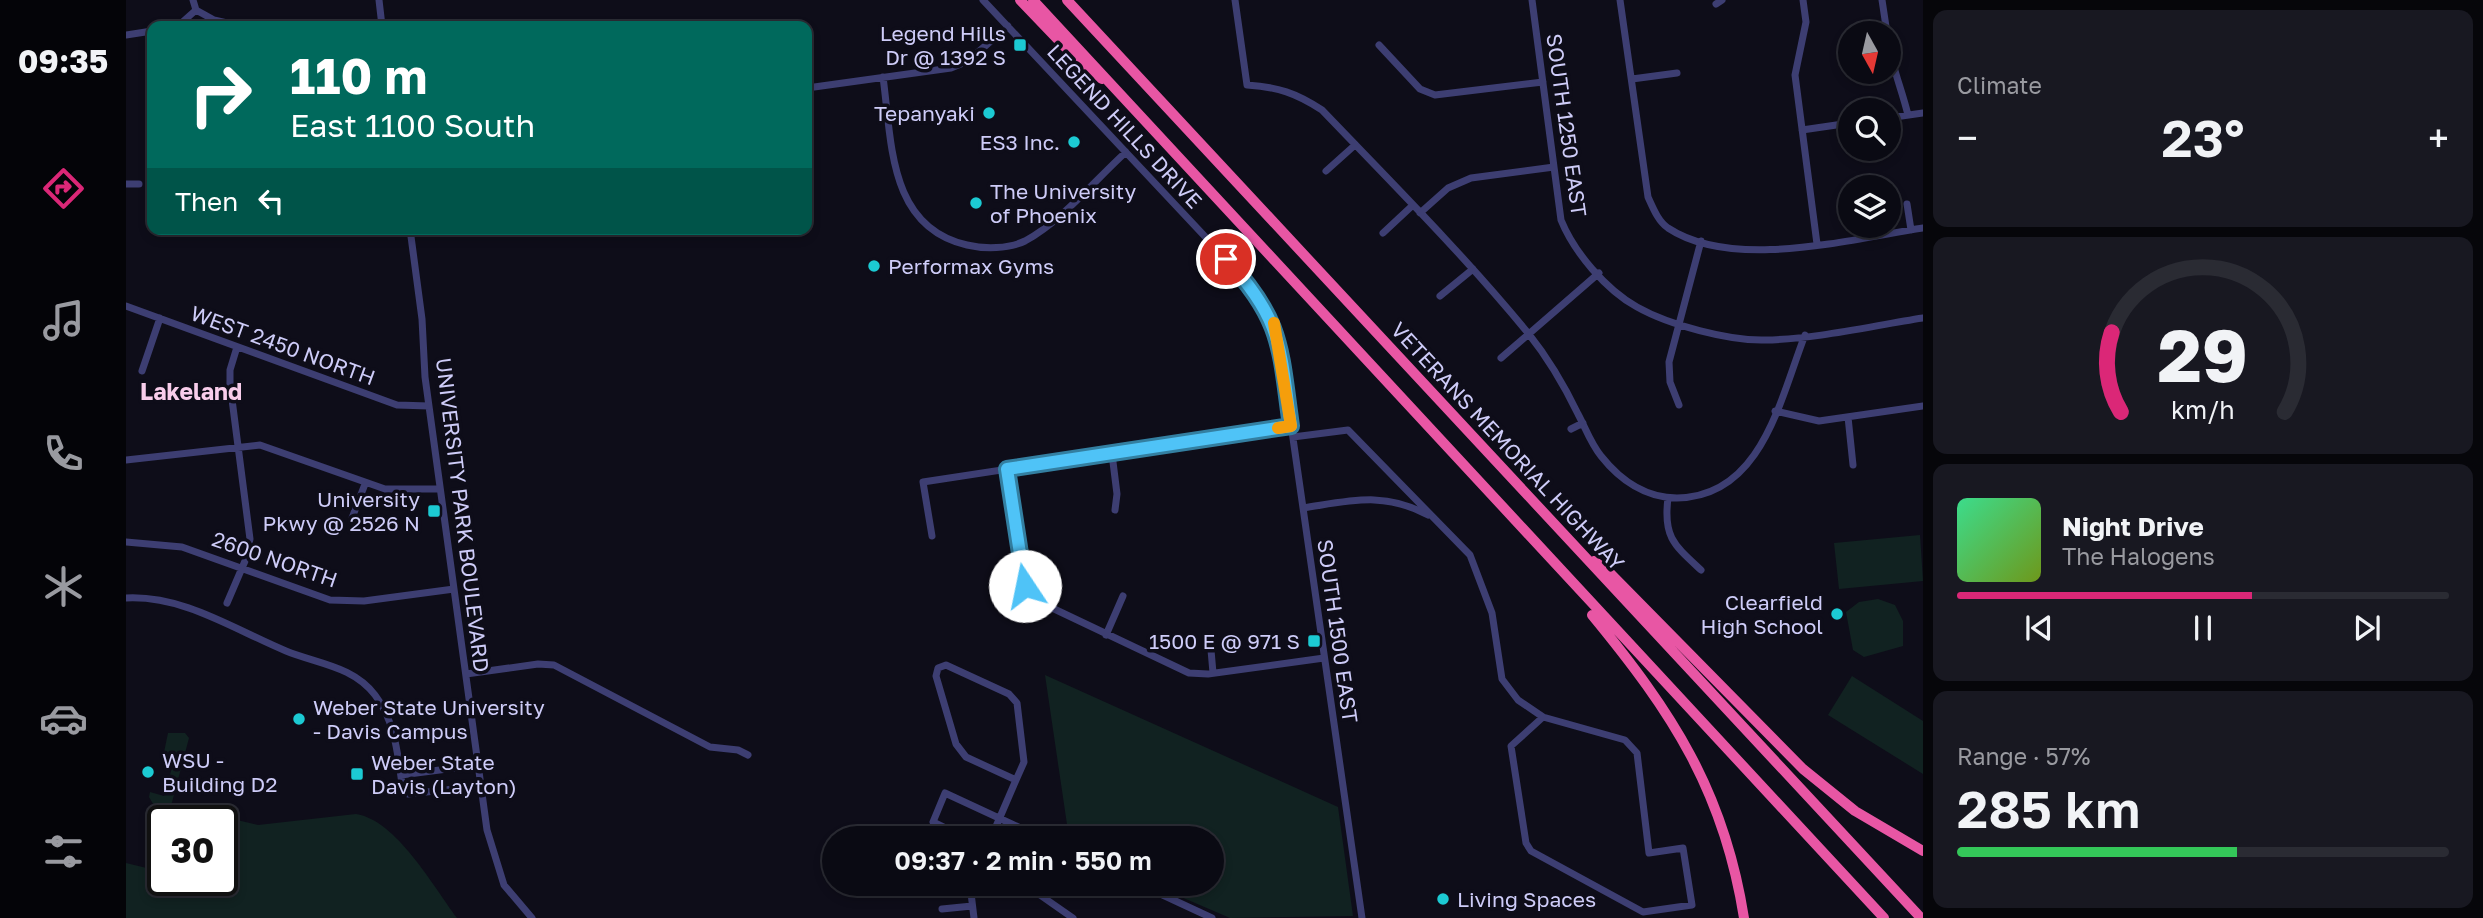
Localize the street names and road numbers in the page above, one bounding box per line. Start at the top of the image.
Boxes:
street label: SOUTH 1250 EAST [1541,32,1593,218]
street label: LEGEND HILLS DRIVE [1042,38,1208,214]
street label: WEST 2450 NORTH [187,300,379,390]
street label: VETERANS MEMORIAL HIGHWAY [1386,316,1630,576]
street label: UNIVERSITY PARK BOULEVARD [431,356,495,674]
street label: 2600 NORTH [209,525,341,593]
street label: SOUTH 1500 EAST [1312,538,1364,724]

